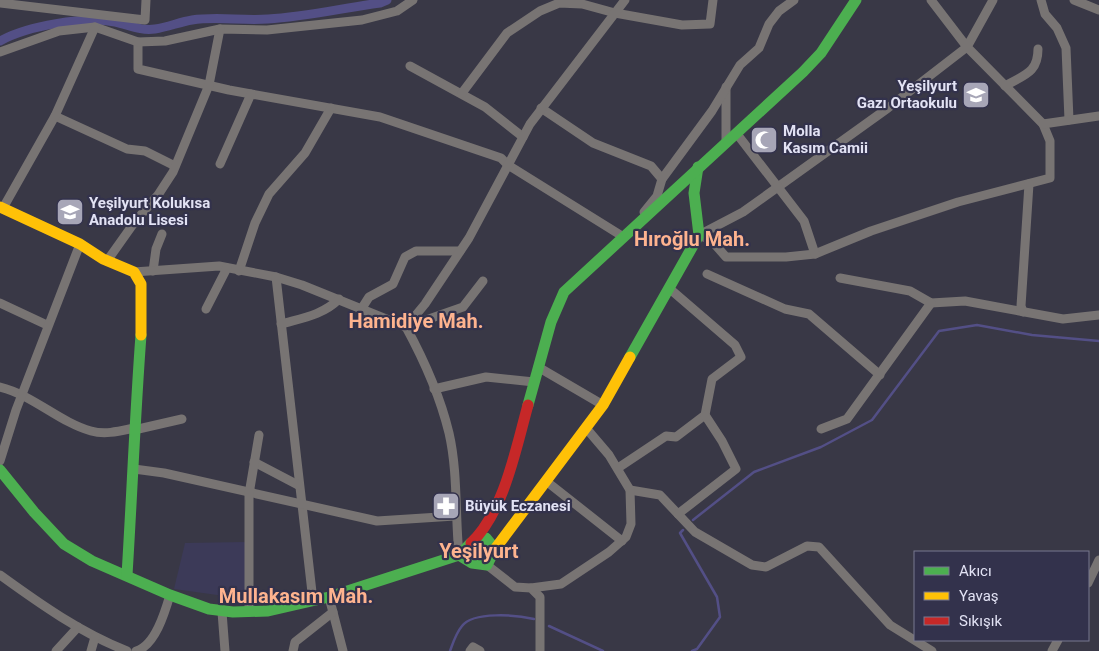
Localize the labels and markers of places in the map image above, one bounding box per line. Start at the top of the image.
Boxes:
place label: Yeşilyurt Gazı Ortaokulu [857,77,957,112]
school or university icon: Yeşilyurt Gazı Ortaokulu [961,80,991,110]
place label: Molla Kasım Camii [783,122,868,157]
mosque icon: Molla Kasım Camii [749,125,779,155]
place label: Yeşilyurt Kolukısa Anadolu Lisesi [89,194,210,229]
school or university icon: Yeşilyurt Kolukısa Anadolu Lisesi [55,197,85,227]
pharmacy icon: Büyük Eczanesi [431,491,461,521]
place label: Büyük Eczanesi [465,497,571,515]

